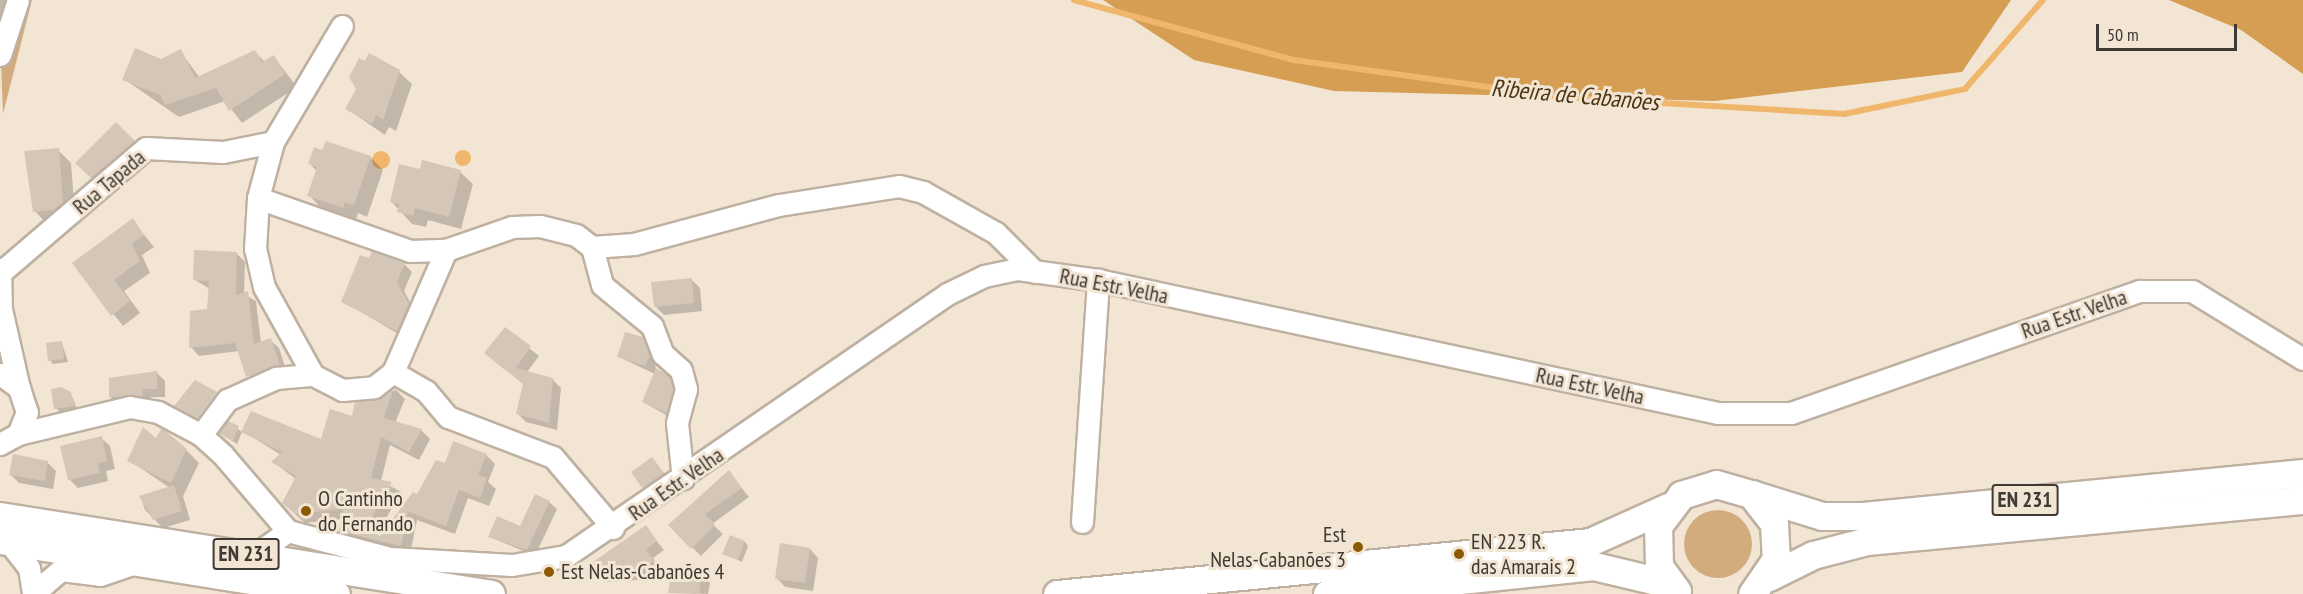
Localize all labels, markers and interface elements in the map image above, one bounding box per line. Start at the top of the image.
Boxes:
scale bar [2099,12,2240,50]
text: 50 m [2107,23,2139,46]
water label: Ribeira de Cabanões [1490,73,1660,117]
street label: Rua Tapada [67,144,151,220]
street label: Rua Estr. Velha [1057,262,1171,310]
street label: Rua Estr. Velha [2017,283,2131,345]
street label: Rua Estr. Velha [1533,361,1647,411]
street label: Rua Estr. Velha [623,441,729,527]
road number: EN 231 [1990,482,2060,518]
place label: O Cantinho do Fernando [318,485,413,536]
marker: O Cantinho do Fernando [299,504,313,518]
place label: Est Nelas-Cabanões 3 [1210,521,1346,572]
place label: EN 223 R. das Amarais 2 [1471,528,1577,580]
road number: EN 231 [212,536,280,572]
marker: Est Nelas-Cabanões 3 [1351,540,1365,554]
marker: EN 223 R. das Amarais 2 [1452,547,1466,561]
place label: Est Nelas-Cabanões 4 [561,559,724,585]
marker: Est Nelas-Cabanões 4 [542,565,556,579]

